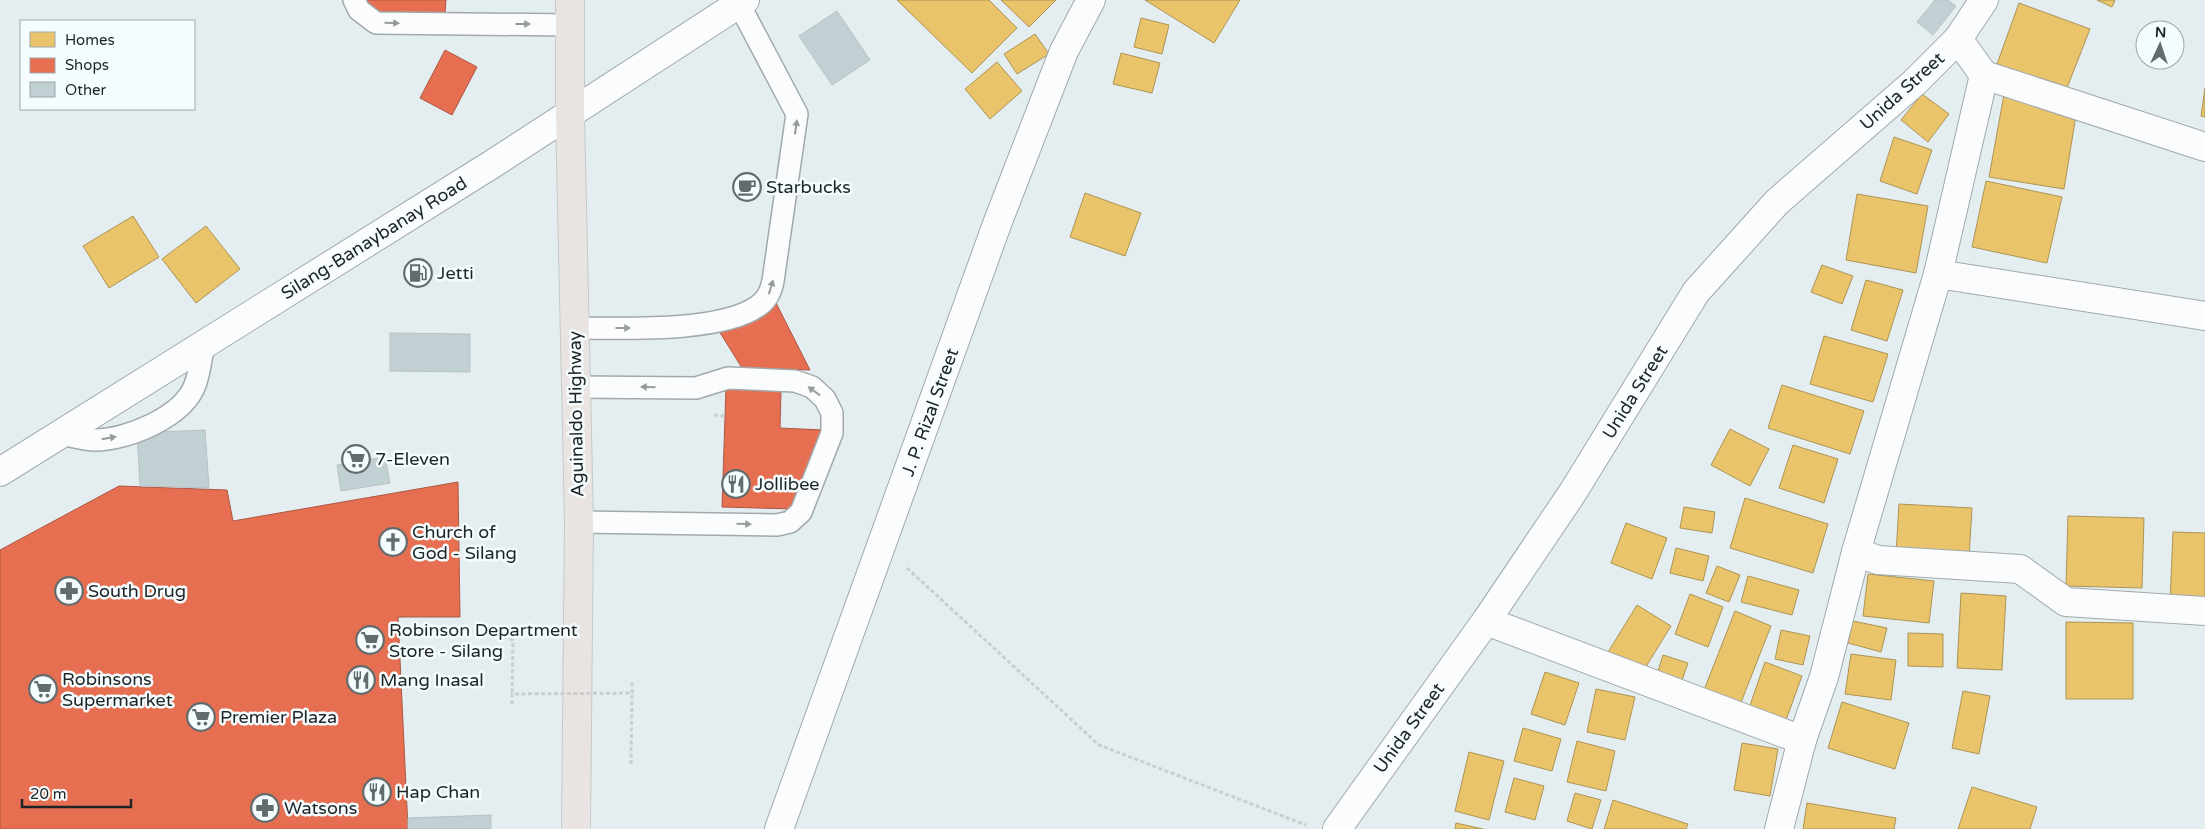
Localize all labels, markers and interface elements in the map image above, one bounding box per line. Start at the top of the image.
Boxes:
one-way arrow [384,19,400,27]
legend [20,20,195,110]
one-way arrow [516,20,532,28]
north arrow [2135,20,2185,70]
text: N [2155,24,2167,41]
text: Homes [65,31,115,49]
street label: Unida Street [1855,47,1949,135]
text: Shops [65,56,109,74]
text: Other [65,81,107,99]
one-way arrow [792,118,800,134]
street label: Silang-Banaybanay Road [277,172,471,304]
cafe icon: Starbucks [732,172,762,202]
place label: Starbucks [766,176,851,198]
fuel station icon: Jetti [403,258,433,288]
place label: Jetti [437,262,474,284]
one-way arrow [768,279,776,294]
one-way arrow [615,324,631,332]
street label: Aguinaldo Highway [564,330,588,497]
street label: Unida Street [1597,341,1673,443]
street label: J. P. Rizal Street [897,345,963,479]
one-way arrow [639,383,655,391]
one-way arrow [807,386,821,396]
one-way arrow [101,433,117,441]
supermarket icon: 7-Eleven [341,444,371,474]
place label: 7-Eleven [375,448,450,470]
restaurant icon: Jollibee [721,469,751,499]
place label: Jollibee [755,473,820,495]
one-way arrow [736,520,752,528]
place label: Church of God - Silang [412,521,517,564]
church icon: Church of God - Silang [378,527,408,557]
pharmacy icon: South Drug [54,576,84,606]
place label: South Drug [88,580,186,602]
place label: Robinson Department Store - Silang [389,619,578,662]
supermarket icon: Robinson Department Store - Silang [355,625,385,655]
restaurant icon: Mang Inasal [346,665,376,695]
place label: Robinsons Supermarket [62,668,173,711]
place label: Mang Inasal [380,669,484,691]
supermarket icon: Robinsons Supermarket [28,674,58,704]
street label: Unida Street [1369,678,1449,777]
supermarket icon: Premier Plaza [186,702,216,732]
place label: Premier Plaza [220,706,337,728]
scale bar [22,776,131,808]
restaurant icon: Hap Chan [362,777,392,807]
place label: Hap Chan [396,781,480,803]
text: 20 m [30,785,67,803]
pharmacy icon: Watsons [250,793,280,823]
place label: Watsons [284,797,357,819]

